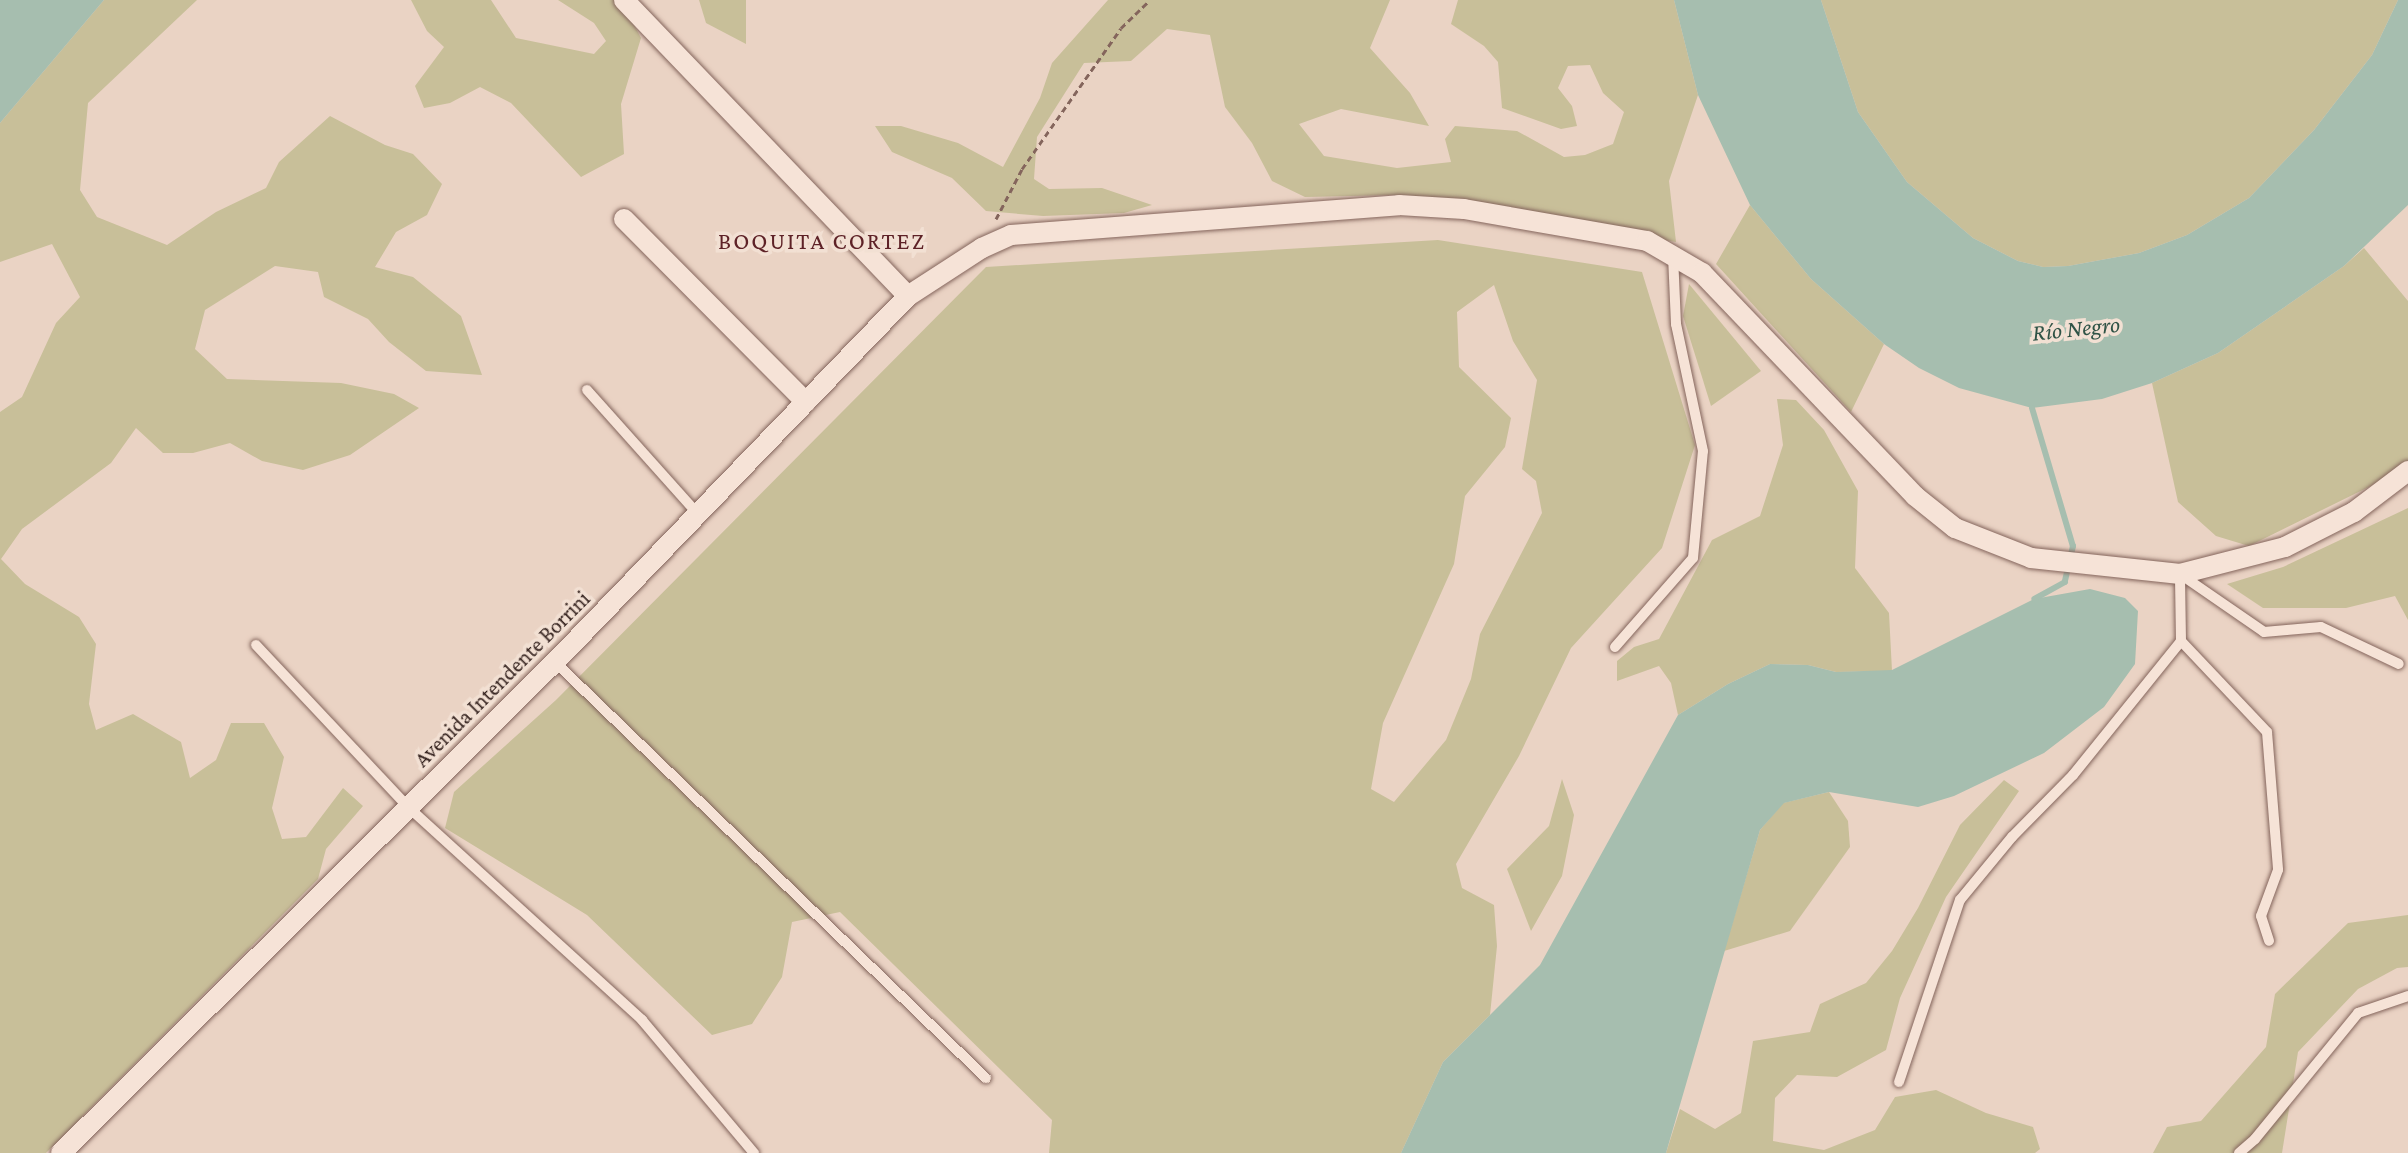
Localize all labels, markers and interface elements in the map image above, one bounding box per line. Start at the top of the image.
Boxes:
district label: BOQUITA CORTEZ [718,227,926,255]
water label: Río Negro [2031,309,2121,347]
street label: Avenida Intendente Borrini [408,585,596,773]

